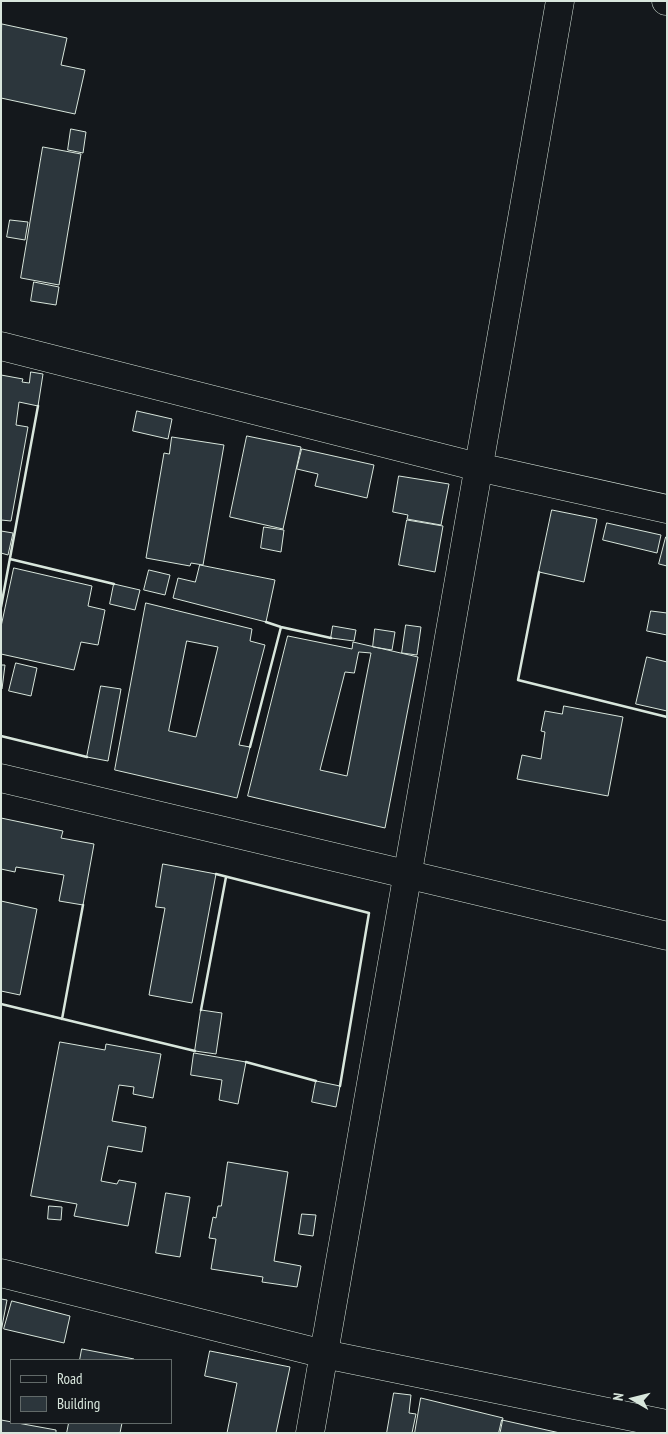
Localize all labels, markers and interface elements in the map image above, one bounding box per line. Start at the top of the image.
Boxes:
legend [10,1359,172,1424]
text: Road [57,1369,83,1388]
north arrow [608,1374,658,1424]
text: N [609,1392,628,1402]
text: Building [57,1394,100,1413]

